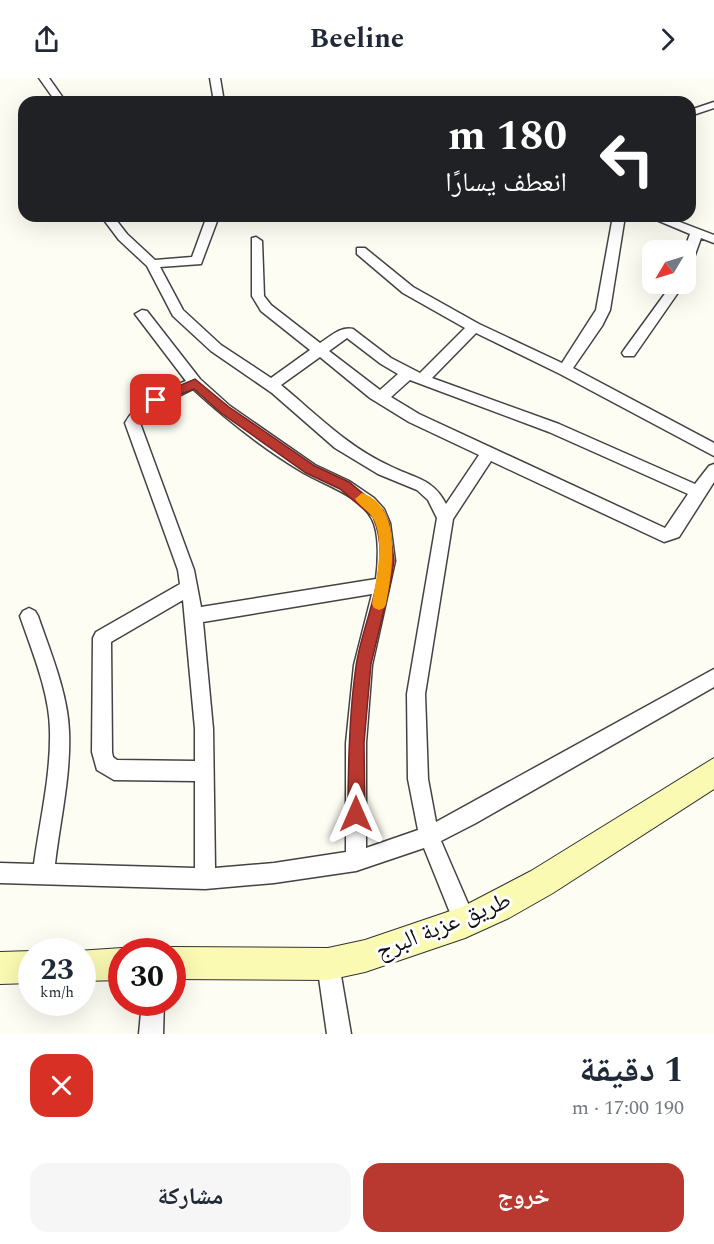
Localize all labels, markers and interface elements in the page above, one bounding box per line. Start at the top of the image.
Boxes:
text: Beeline [310,18,404,60]
icon: share [30,23,63,56]
icon: forward [651,23,684,56]
text: 180 m [448,105,567,168]
icon: left [588,120,666,198]
text: انعطف يسارًا [445,162,567,204]
north arrow [642,240,696,294]
map controls [642,240,696,294]
pin [130,374,181,425]
icon: arrive [139,383,172,416]
position arrow [324,782,388,846]
street label: طريق عزبة البرج [370,882,517,969]
speed limit sign: 30 [108,938,186,1016]
text: 23 [40,947,74,993]
text: km/h [40,981,74,1004]
text: 1 دقيقة [579,1043,684,1098]
button: close [30,1054,93,1117]
text: 190 m · 17:00 [572,1093,684,1123]
button: مشاركة [30,1163,351,1232]
button: خروج [363,1163,684,1232]

